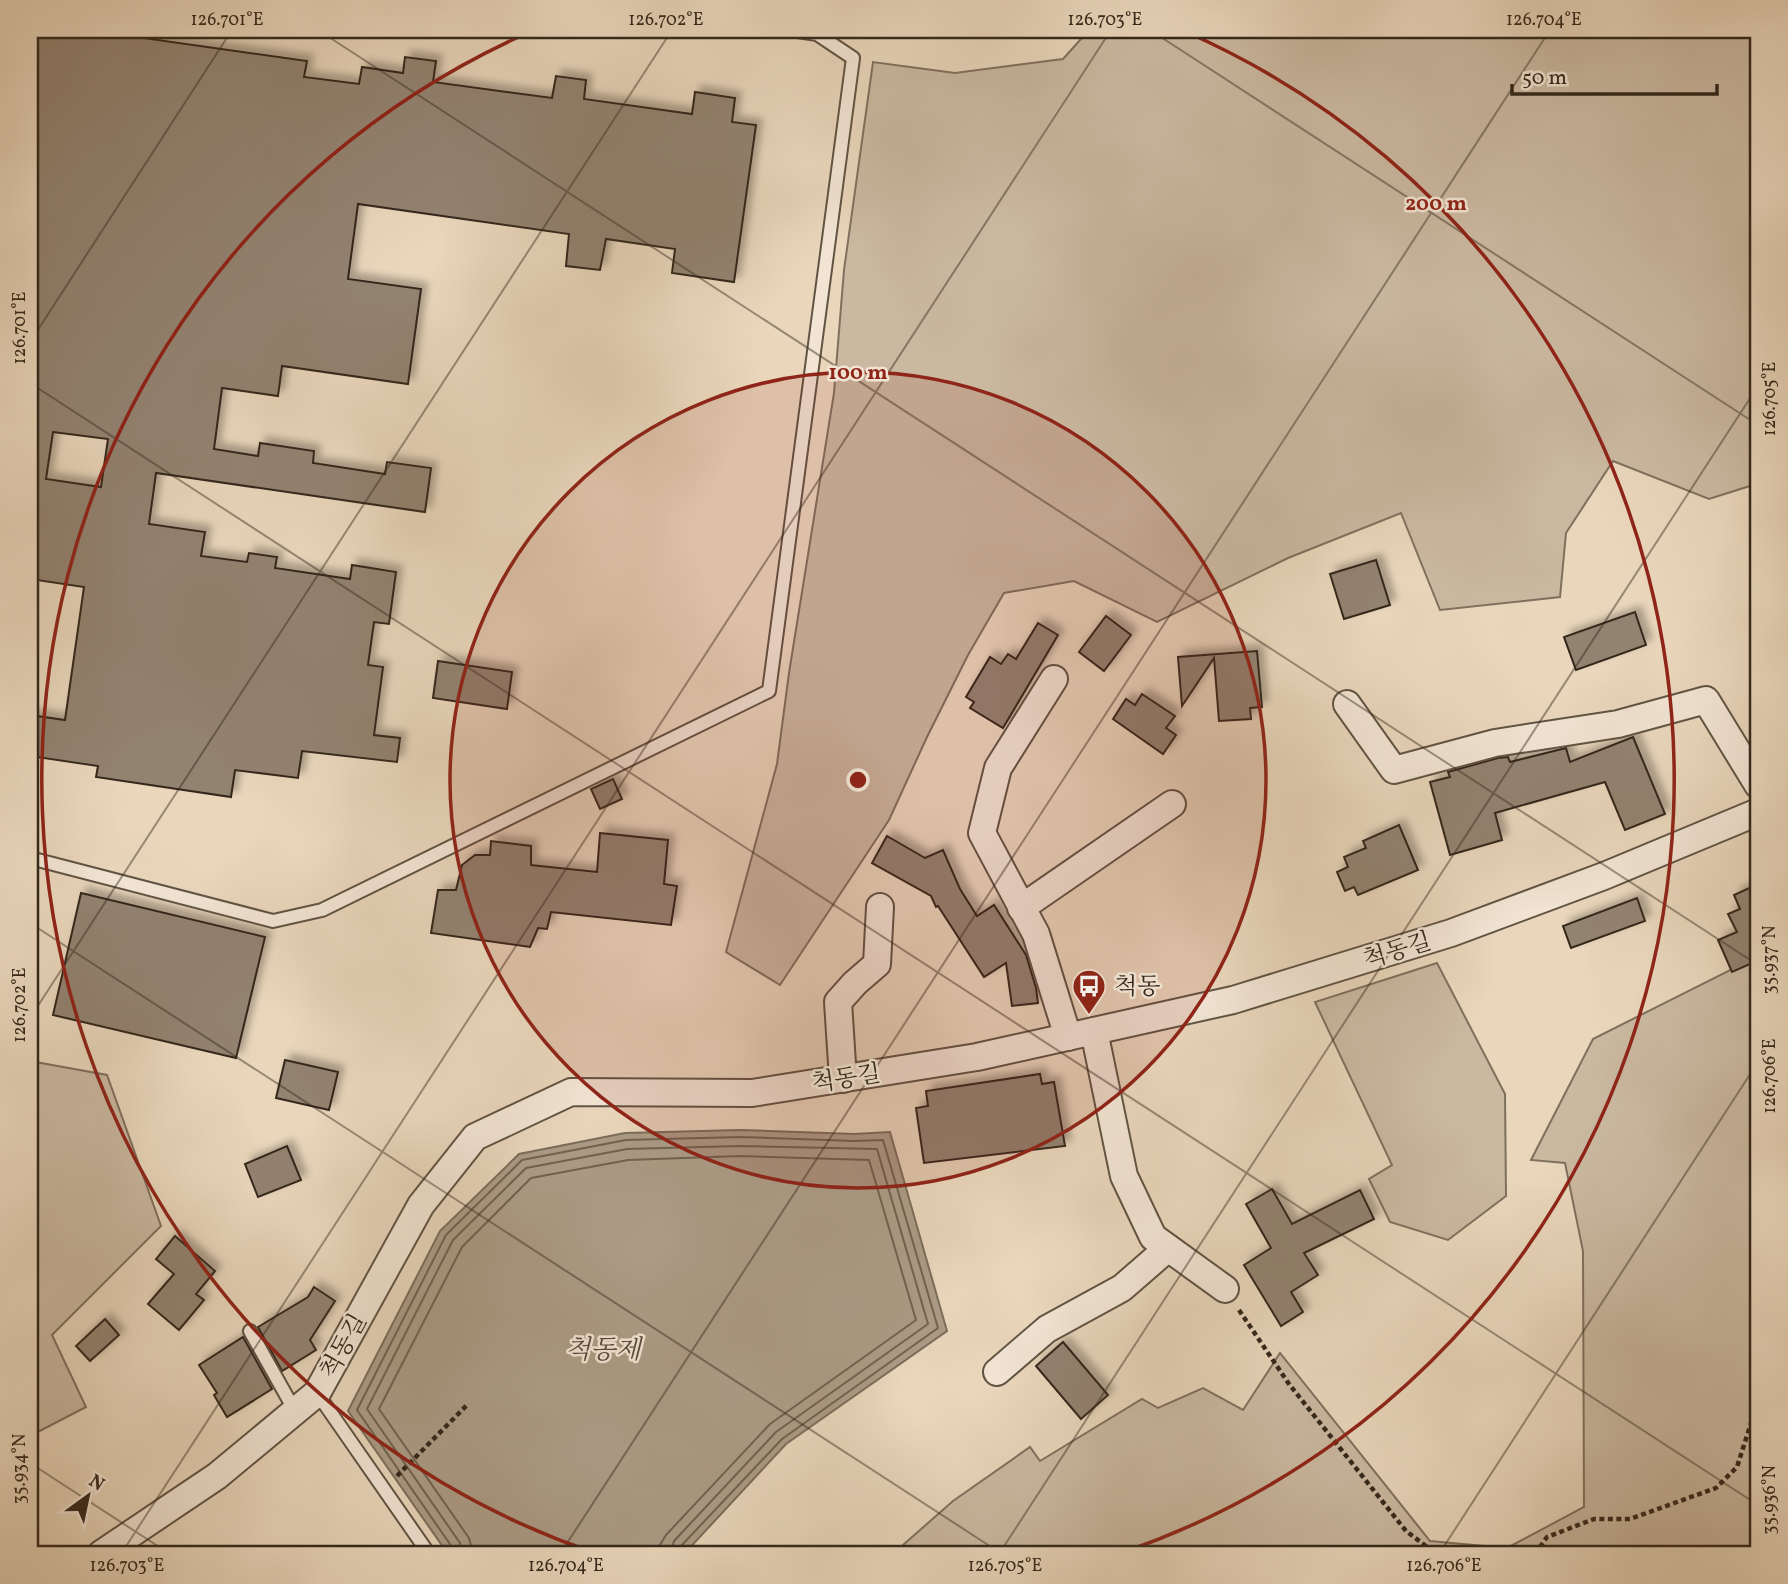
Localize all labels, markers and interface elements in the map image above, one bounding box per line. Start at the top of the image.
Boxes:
text: 126.701°E [190,8,264,33]
text: 126.702°E [628,8,704,33]
text: 126.703°E [1068,8,1143,33]
text: 126.704°E [1506,8,1582,33]
scale bar [1512,52,1716,96]
text: 50 m [1522,64,1567,93]
text: 200 m [1405,190,1467,219]
text: 126.701°E [8,291,33,365]
text: 100 m [828,359,888,388]
text: 126.705°E [1758,362,1783,436]
centre of rings [846,768,870,792]
street label: 척동길 [1359,925,1436,978]
text: 35.937°N [1758,925,1783,995]
text: 126.702°E [8,967,33,1043]
bus stop icon: 척동 [1070,967,1108,1016]
place label: 척동 [1114,971,1160,1005]
text: 126.706°E [1758,1038,1783,1114]
street label: 척동길 [809,1058,883,1102]
street label: 척동길 [313,1308,376,1386]
water label: 척동제 [565,1333,644,1369]
text: 35.934°N [8,1434,33,1504]
north arrow [52,1462,122,1532]
text: 35.936°N [1758,1465,1783,1535]
text: N [83,1469,109,1498]
text: 126.703°E [90,1554,165,1579]
text: 126.704°E [528,1554,604,1579]
text: 126.705°E [968,1554,1042,1579]
text: 126.706°E [1406,1554,1482,1579]

